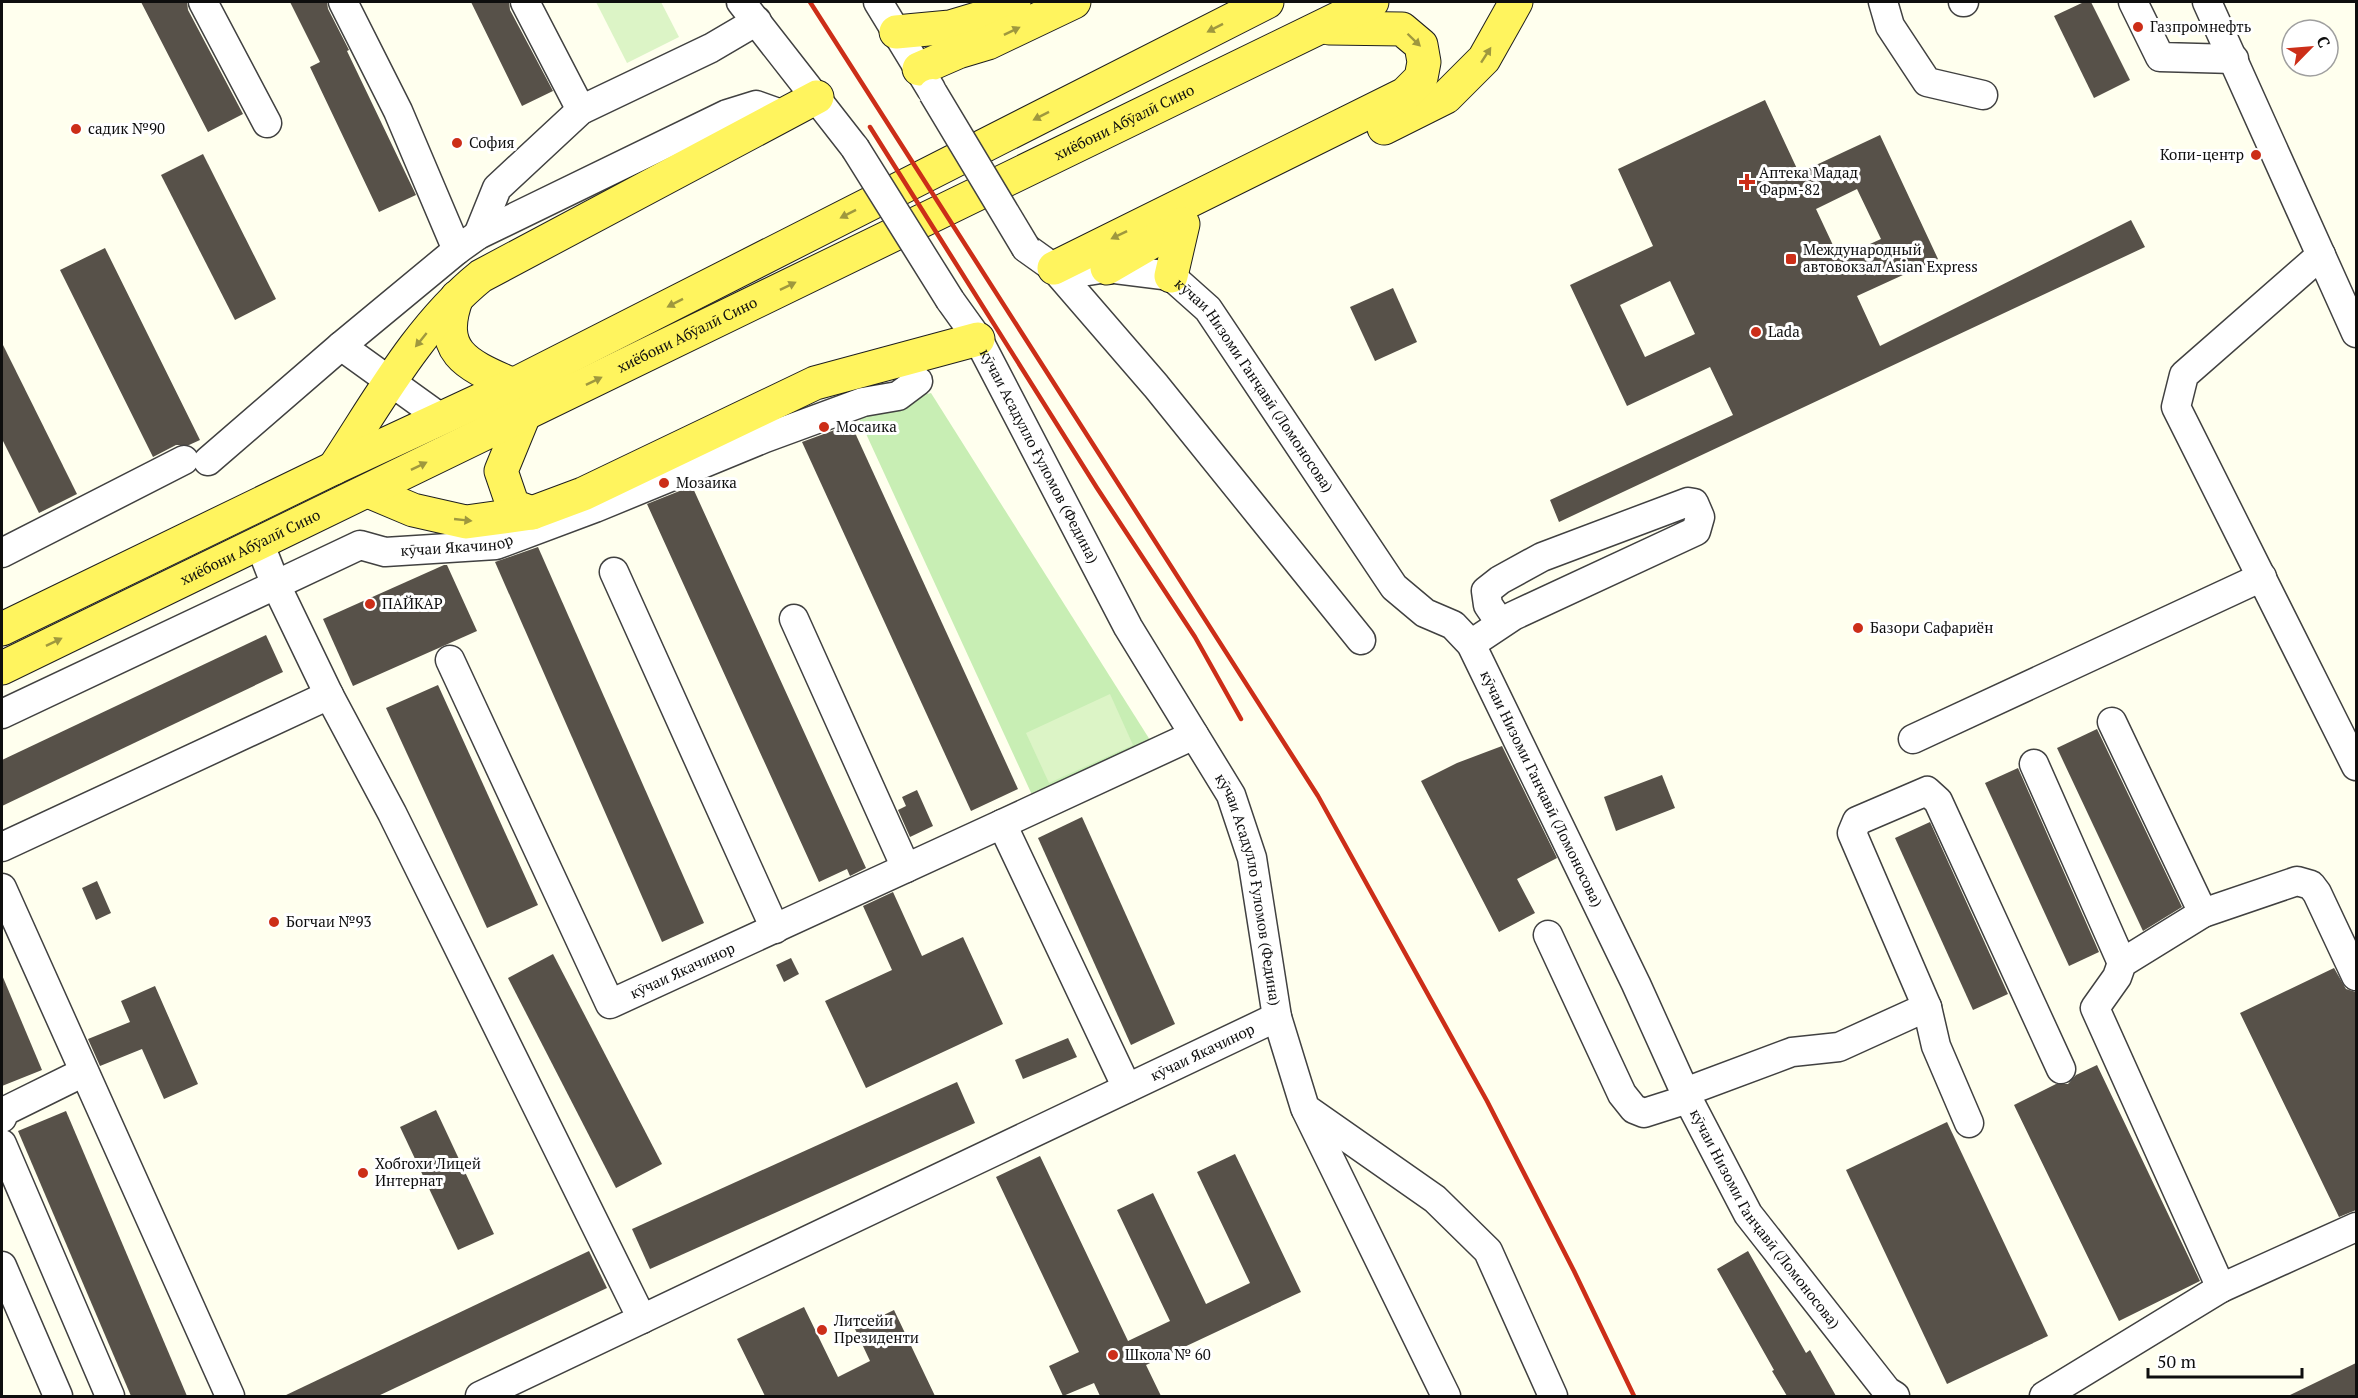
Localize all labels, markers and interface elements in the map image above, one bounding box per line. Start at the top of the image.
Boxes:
place label: Газпромнефть [2150,16,2252,36]
north arrow [2280,18,2340,78]
marker: Газпромнефть [2131,20,2145,34]
one-way arrow [1206,23,1223,33]
one-way arrow [1004,27,1021,36]
text: С [2311,32,2336,51]
one-way arrow [1406,33,1421,47]
one-way arrow [1480,47,1492,63]
street label: хиёбони Абӯалӣ Сино [1051,79,1197,164]
one-way arrow [1032,111,1050,121]
place label: садик №90 [88,118,165,138]
marker: садик №90 [69,122,83,136]
place label: София [469,132,515,152]
marker: София [450,136,464,150]
place label: Копи-центр [2160,144,2244,164]
marker: Копи-центр [2249,148,2263,162]
place label: Аптека Мадад Фарм-82 [1759,162,1858,199]
marker: Аптека Мадад Фарм-82 [1740,175,1754,189]
one-way arrow [840,209,857,219]
one-way arrow [1110,231,1127,240]
place label: Международный автовокзал Asian Express [1803,239,1978,276]
marker: Международный автовокзал Asian Express [1784,252,1798,266]
street label: кӯчаи Низоми Ганҷавӣ (Ломоносова) [1171,273,1339,496]
one-way arrow [780,281,797,291]
street label: хиёбони Абӯалӣ Сино [614,291,760,376]
one-way arrow [666,298,683,307]
place label: Lada [1768,321,1800,341]
marker: Lada [1749,325,1763,339]
one-way arrow [414,332,427,348]
street label: кӯчаи Асадулло Ғуломов (Федина) [976,345,1104,566]
one-way arrow [585,376,603,386]
place label: Мосаика [836,416,897,436]
marker: Мосаика [817,420,831,434]
one-way arrow [410,461,427,471]
place label: Мозаика [676,472,737,492]
marker: Мозаика [657,476,671,490]
street label: хиёбони Абӯалӣ Сино [176,504,323,589]
one-way arrow [454,515,473,525]
street label: кӯчаи Якачинор [400,529,516,560]
place label: ПАЙКАР [382,593,443,613]
marker: ПАЙКАР [363,597,377,611]
place label: Базори Сафариён [1870,617,1993,637]
marker: Базори Сафариён [1851,621,1865,635]
one-way arrow [46,638,63,647]
street label: кӯчаи Низоми Ганҷавӣ (Ломоносова) [1476,667,1608,910]
street label: кӯчаи Асадулло Ғуломов (Федина) [1211,769,1286,1007]
place label: Богчаи №93 [286,911,371,931]
marker: Богчаи №93 [267,915,281,929]
street label: кӯчаи Якачинор [626,937,738,1003]
street label: кӯчаи Якачинор [1147,1018,1258,1085]
street label: кӯчаи Низоми Ганҷавӣ (Ломоносова) [1686,1105,1845,1332]
place label: Хобгохи Лицей Интернат [375,1153,481,1190]
marker: Хобгохи Лицей Интернат [356,1166,370,1180]
place label: Литсейи Президенти [833,1310,919,1347]
marker: Литсейи Президенти [815,1323,829,1337]
scale bar [2148,1341,2302,1379]
place label: Школа № 60 [1125,1344,1211,1364]
marker: Школа № 60 [1106,1348,1120,1362]
text: 50 m [2157,1349,2197,1373]

